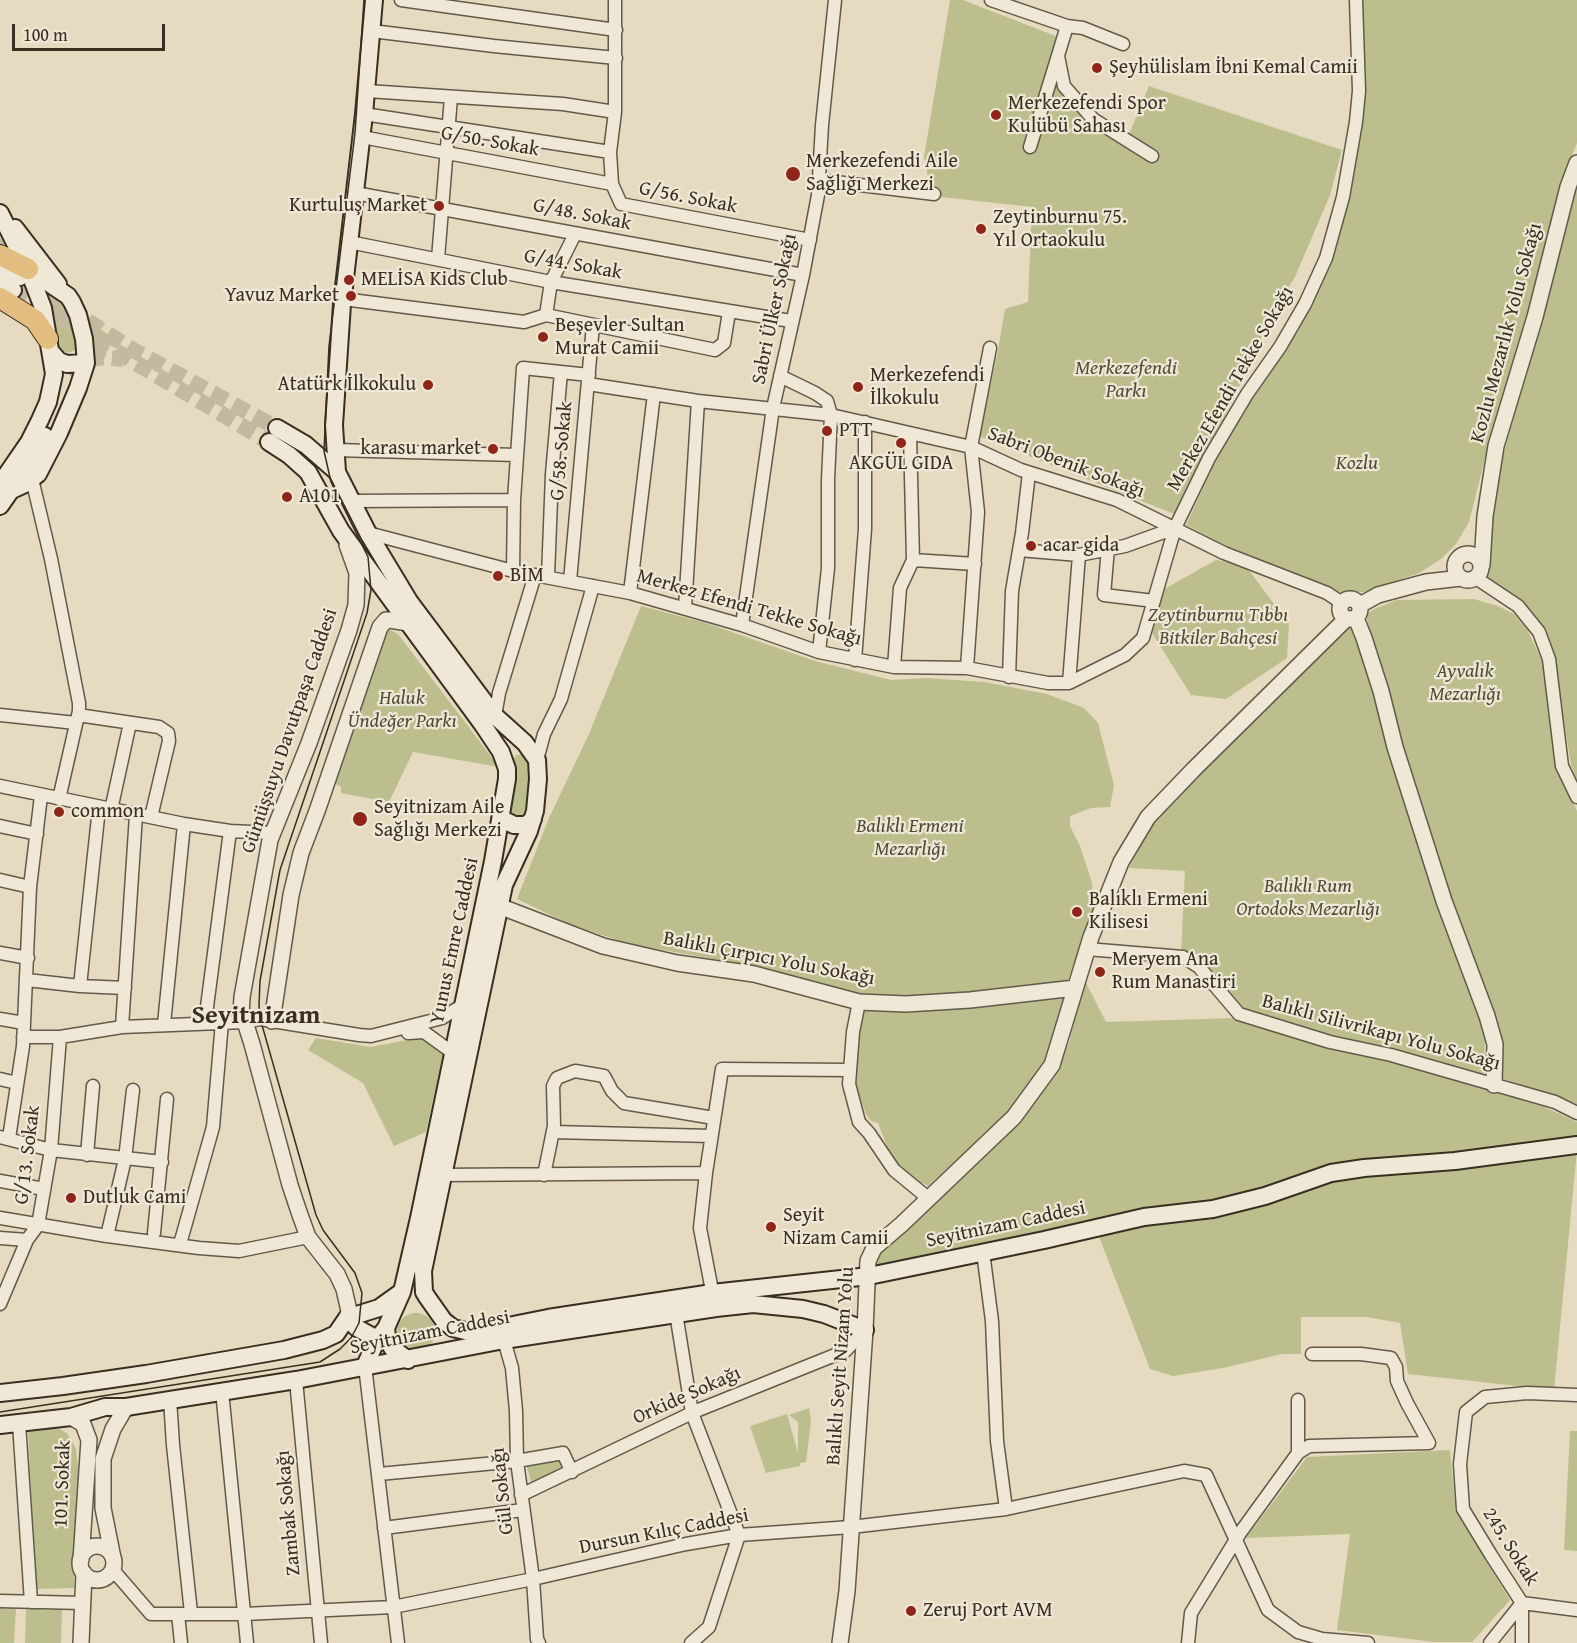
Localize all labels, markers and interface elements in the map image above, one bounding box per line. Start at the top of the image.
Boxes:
scale bar [15,12,168,50]
text: 100 m [23,21,68,48]
place label: Şeyhülislam İbni Kemal Camii [1109,56,1358,80]
marker: Şeyhülislam İbni Kemal Camii [1090,61,1104,75]
place label: Merkezefendi Spor Kulübü Sahası [1008,92,1166,139]
marker: Merkezefendi Spor Kulübü Sahası [989,108,1003,122]
street label: G/50. Sokak [439,122,541,162]
place label: Merkezefendi Aile Sağlığı Merkezi [806,150,958,197]
marker: Merkezefendi Aile Sağlığı Merkezi [784,165,802,183]
street label: G/56. Sokak [637,177,739,219]
place label: Kurtuluş Market [289,194,427,218]
street label: G/48. Sokak [531,194,633,236]
marker: Kurtuluş Market [432,199,446,213]
place label: Zeytinburnu 75. Yıl Ortaokulu [993,206,1127,253]
street label: Kozlu Mezarlık Yolu Sokağı [1466,220,1548,446]
marker: Zeytinburnu 75. Yıl Ortaokulu [974,222,988,236]
street label: Sabri Ülker Sokağı [747,231,803,387]
street label: G/44. Sokak [522,245,624,285]
place label: MELİSA Kids Club [361,268,508,292]
marker: MELİSA Kids Club [342,273,356,287]
street label: Merkez Efendi Tekke Sokağı [1162,282,1300,496]
place label: Yavuz Market [225,284,339,308]
marker: Yavuz Market [344,289,358,303]
place label: Beşevler Sultan Murat Camii [555,314,685,361]
marker: Beşevler Sultan Murat Camii [536,330,550,344]
park label: Merkezefendi Parkı [1075,357,1177,404]
place label: Merkezefendi İlkokulu [870,364,985,411]
place label: Atatürk İlkokulu [278,373,416,397]
marker: Atatürk İlkokulu [421,378,435,392]
marker: Merkezefendi İlkokulu [851,380,865,394]
street label: G/58. Sokak [546,400,578,502]
place label: PTT [839,419,872,443]
street label: Sabri Obenik Sokağı [984,422,1148,504]
marker: PTT [820,424,834,438]
marker: AKGÜL GIDA [894,436,908,450]
place label: karasu market [360,437,481,461]
marker: karasu market [486,442,500,456]
place label: AKGÜL GIDA [849,452,953,476]
park label: Kozlu [1336,452,1378,476]
place label: A101 [299,485,340,509]
marker: A101 [280,490,294,504]
place label: acar gida [1043,534,1119,558]
marker: acar gida [1024,539,1038,553]
place label: BİM [510,564,544,588]
street label: Merkez Efendi Tekke Sokağı [634,564,864,652]
marker: BİM [491,569,505,583]
park label: Zeytinburnu Tıbbı Bitkiler Bahçesi [1148,604,1288,651]
street label: Gümüşsuyu Davutpaşa Caddesi [237,605,343,857]
park label: Ayvalık Mezarlığı [1429,660,1501,707]
park label: Haluk Ündeğer Parkı [347,687,457,734]
place label: Seyitnizam Aile Sağlığı Merkezi [374,796,504,843]
place label: common [71,800,144,824]
marker: common [52,805,66,819]
marker: Seyitnizam Aile Sağlığı Merkezi [351,810,369,828]
park label: Balıklı Ermeni Mezarlığı [856,815,964,862]
street label: Yunus Emre Caddesi [426,855,484,1027]
park label: Balıklı Rum Ortodoks Mezarlığı [1236,875,1380,922]
place label: Balıklı Ermeni Kilisesi [1089,888,1208,935]
marker: Balıklı Ermeni Kilisesi [1070,905,1084,919]
street label: Balıklı Çırpıcı Yolu Sokağı [661,927,877,991]
place label: Meryem Ana Rum Manastiri [1112,948,1236,995]
marker: Meryem Ana Rum Manastiri [1093,965,1107,979]
street label: Balıklı Silivrikapı Yolu Sokağı [1259,990,1503,1076]
district label: Seyitnizam [191,1000,321,1032]
street label: G/13. Sokak [10,1104,46,1206]
place label: Dutluk Cami [83,1186,186,1210]
marker: Dutluk Cami [64,1191,78,1205]
street label: Seyitnizam Caddesi [924,1196,1088,1254]
place label: Seyit Nizam Camii [783,1204,889,1251]
marker: Seyit Nizam Camii [764,1220,778,1234]
street label: Balıklı Seyit Nizam Yolu [822,1266,860,1466]
street label: Seyitnizam Caddesi [348,1306,512,1360]
street label: Orkide Sokağı [629,1361,745,1431]
street label: 101. Sokak [49,1440,77,1528]
street label: Gül Sokağı [486,1446,520,1536]
street label: Zambak Sokağı [272,1449,306,1577]
street label: 245. Sokak [1477,1503,1543,1591]
street label: Dursun Kılıç Caddesi [577,1504,751,1560]
place label: Zeruj Port AVM [923,1599,1053,1623]
marker: Zeruj Port AVM [904,1604,918,1618]

